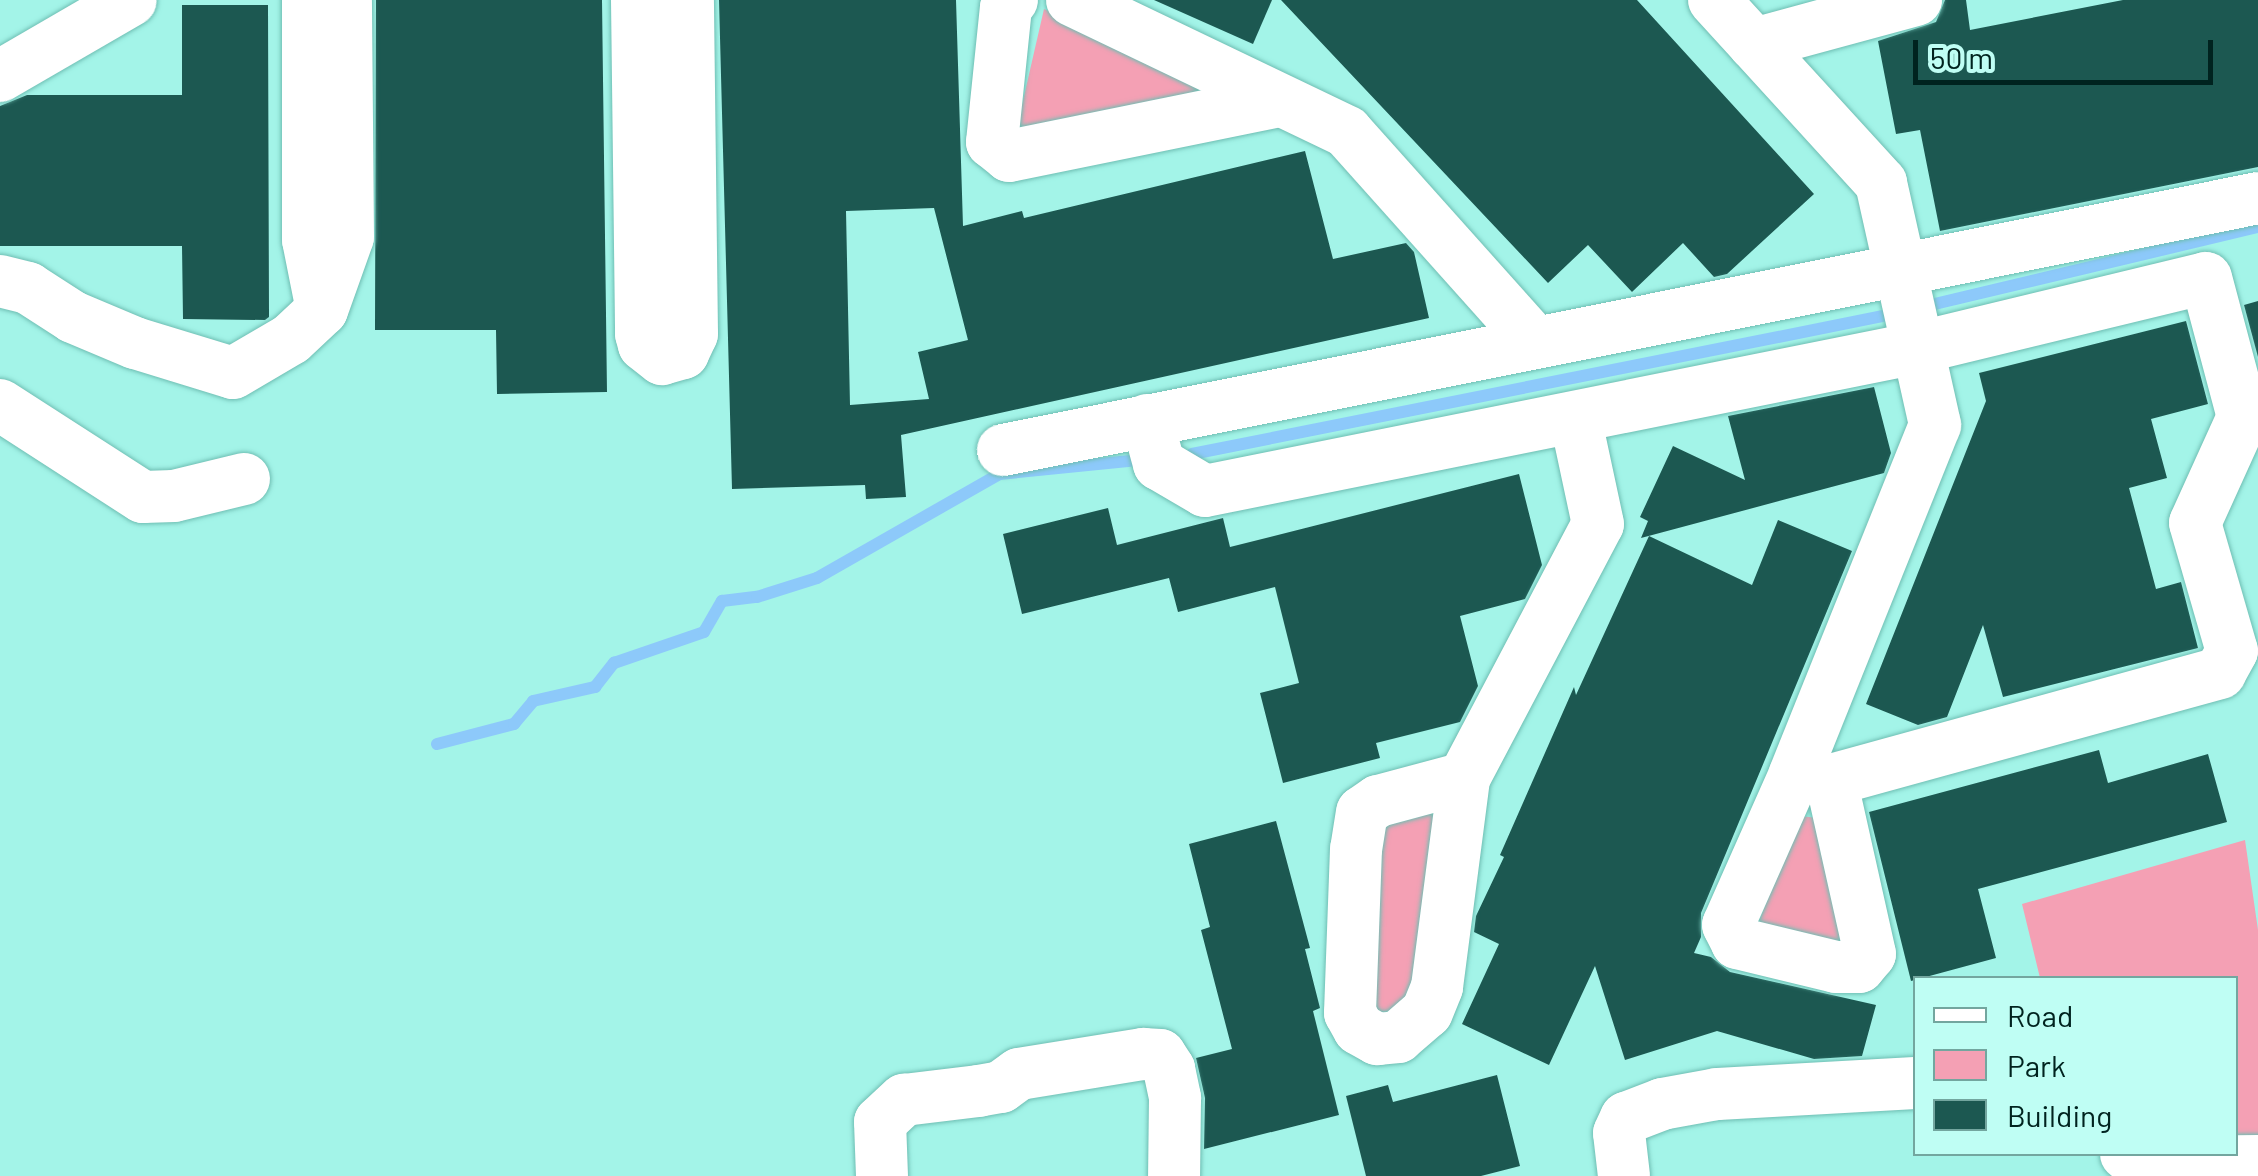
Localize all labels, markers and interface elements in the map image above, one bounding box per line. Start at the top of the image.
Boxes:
scale bar [1918,20,2218,82]
text: 50 m [1930,39,1993,75]
legend [1913,976,2238,1156]
text: Road [2007,997,2073,1033]
text: Park [2007,1047,2066,1083]
text: Building [2007,1097,2112,1133]

